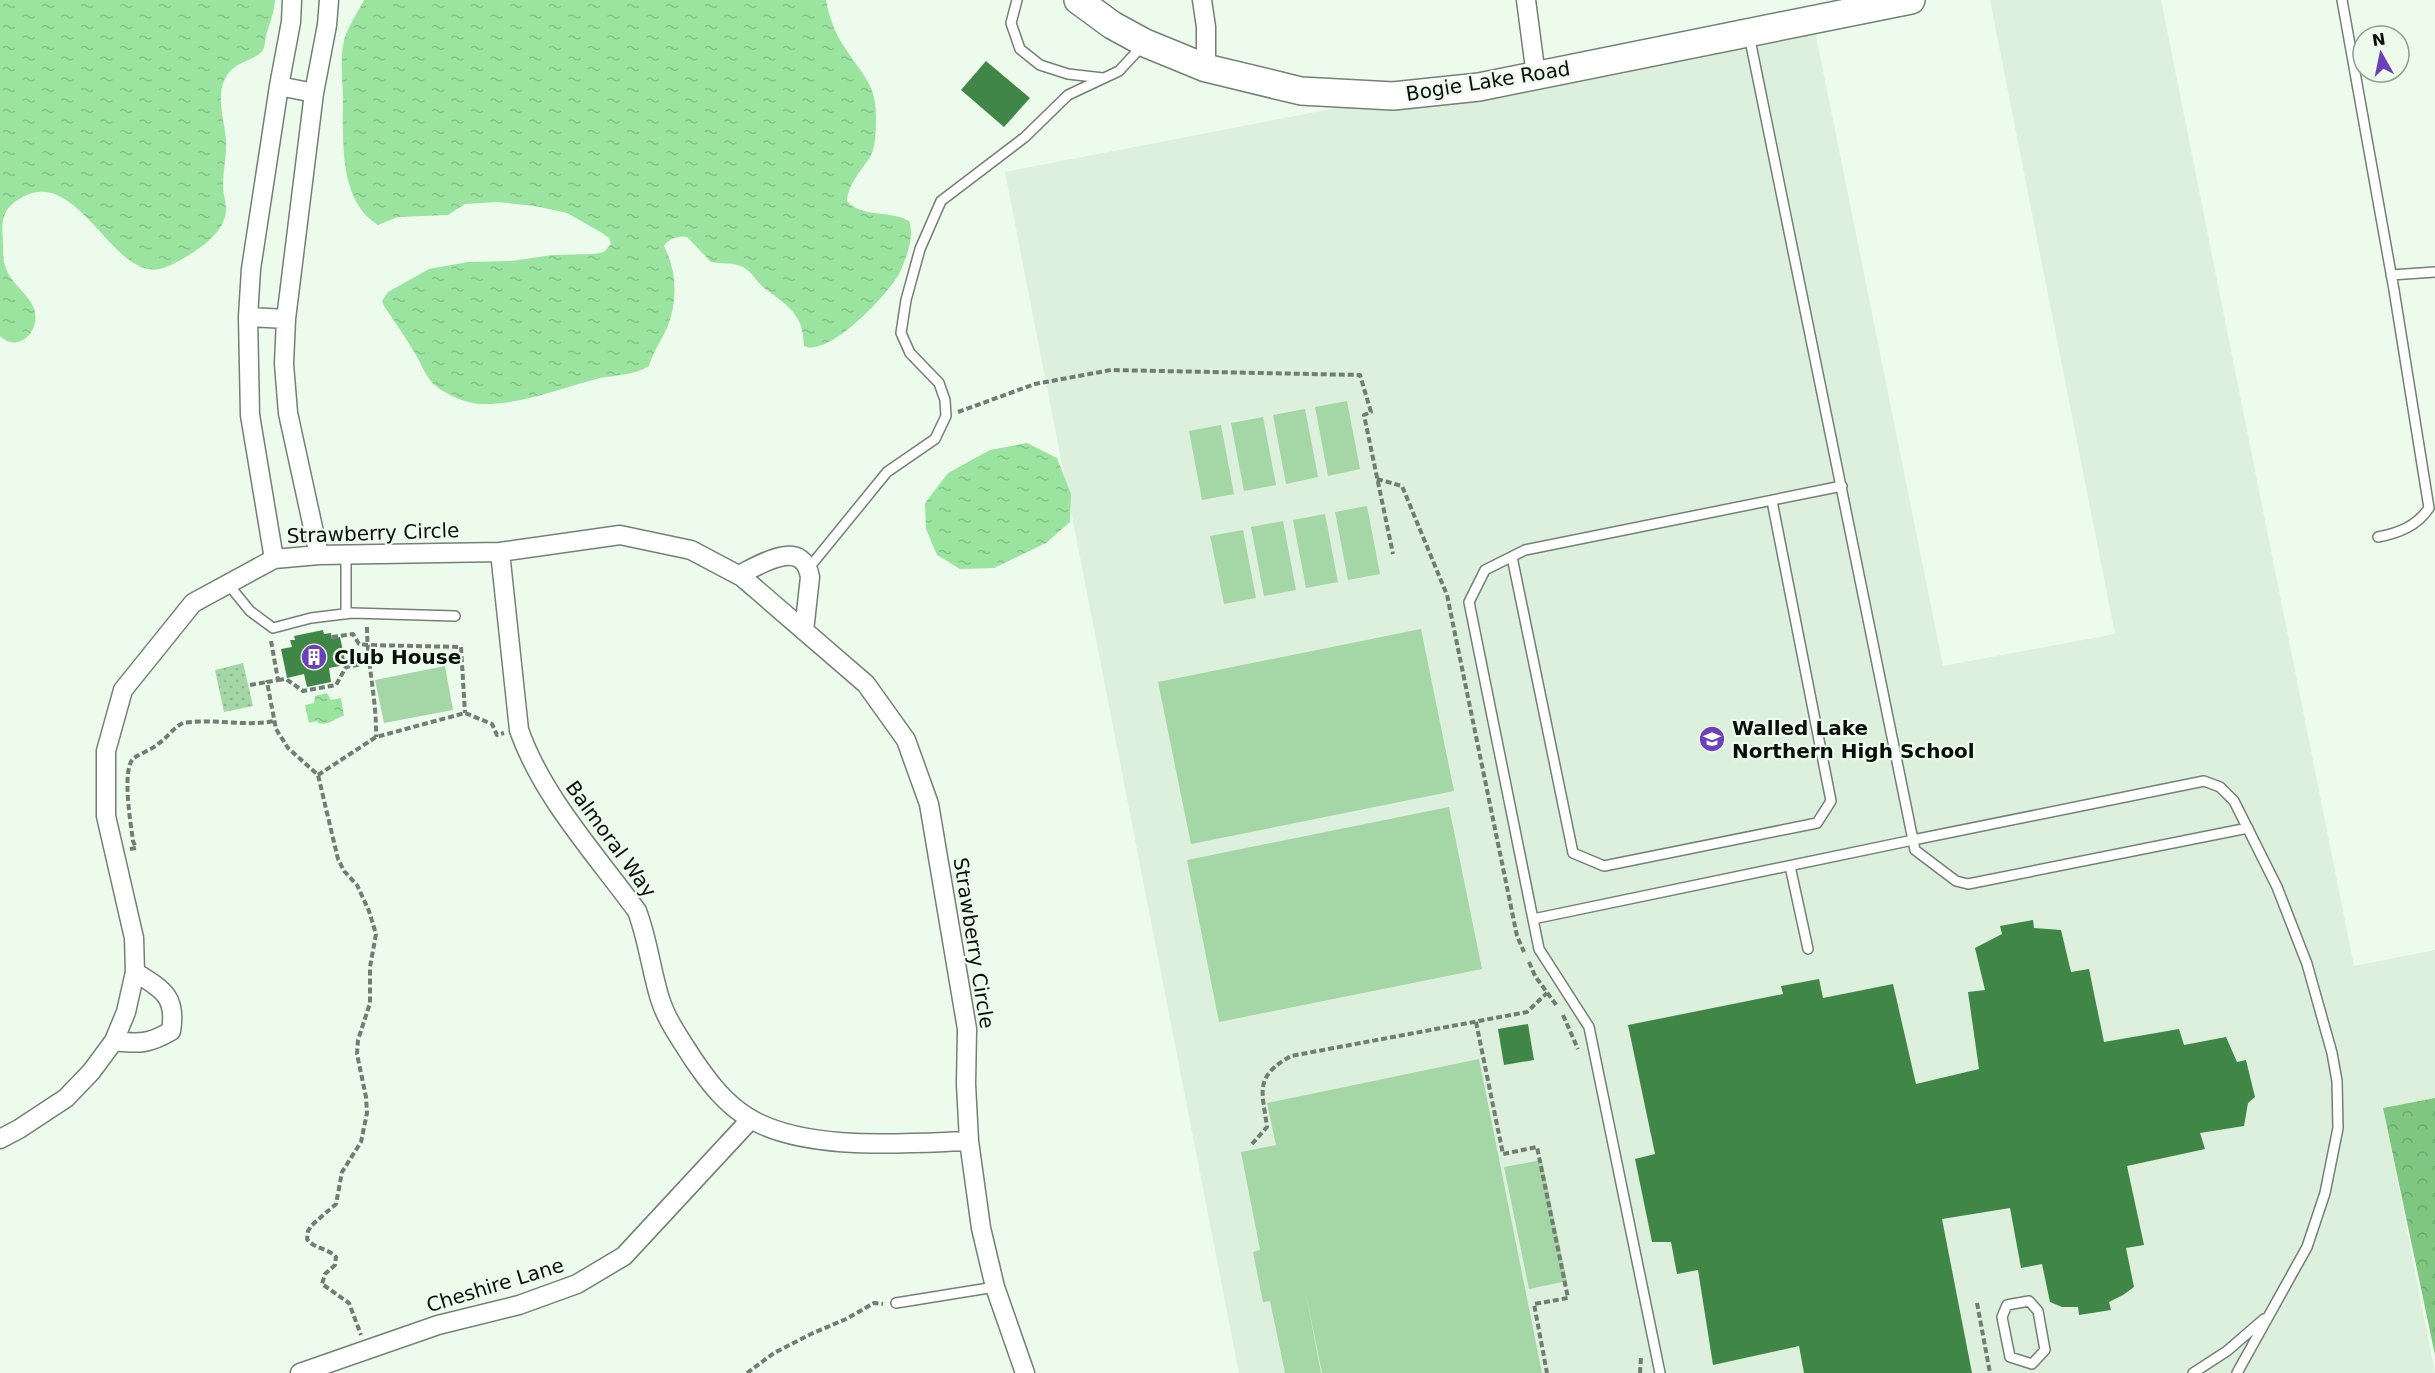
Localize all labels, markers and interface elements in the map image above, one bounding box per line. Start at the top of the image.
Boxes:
north arrow [2351,24,2411,84]
text: N [2371,29,2387,50]
street label: Bogie Lake Road [1404,56,1572,106]
street label: Strawberry Circle [286,518,460,548]
building icon: Club House [299,642,329,672]
place label: Club House [334,645,461,669]
place label: Walled Lake Northern High School [1732,716,1975,763]
school or university icon: Walled Lake Northern High School [1697,724,1727,754]
street label: Balmoral Way [561,776,661,902]
street label: Strawberry Circle [949,856,999,1030]
street label: Cheshire Lane [423,1253,567,1317]

